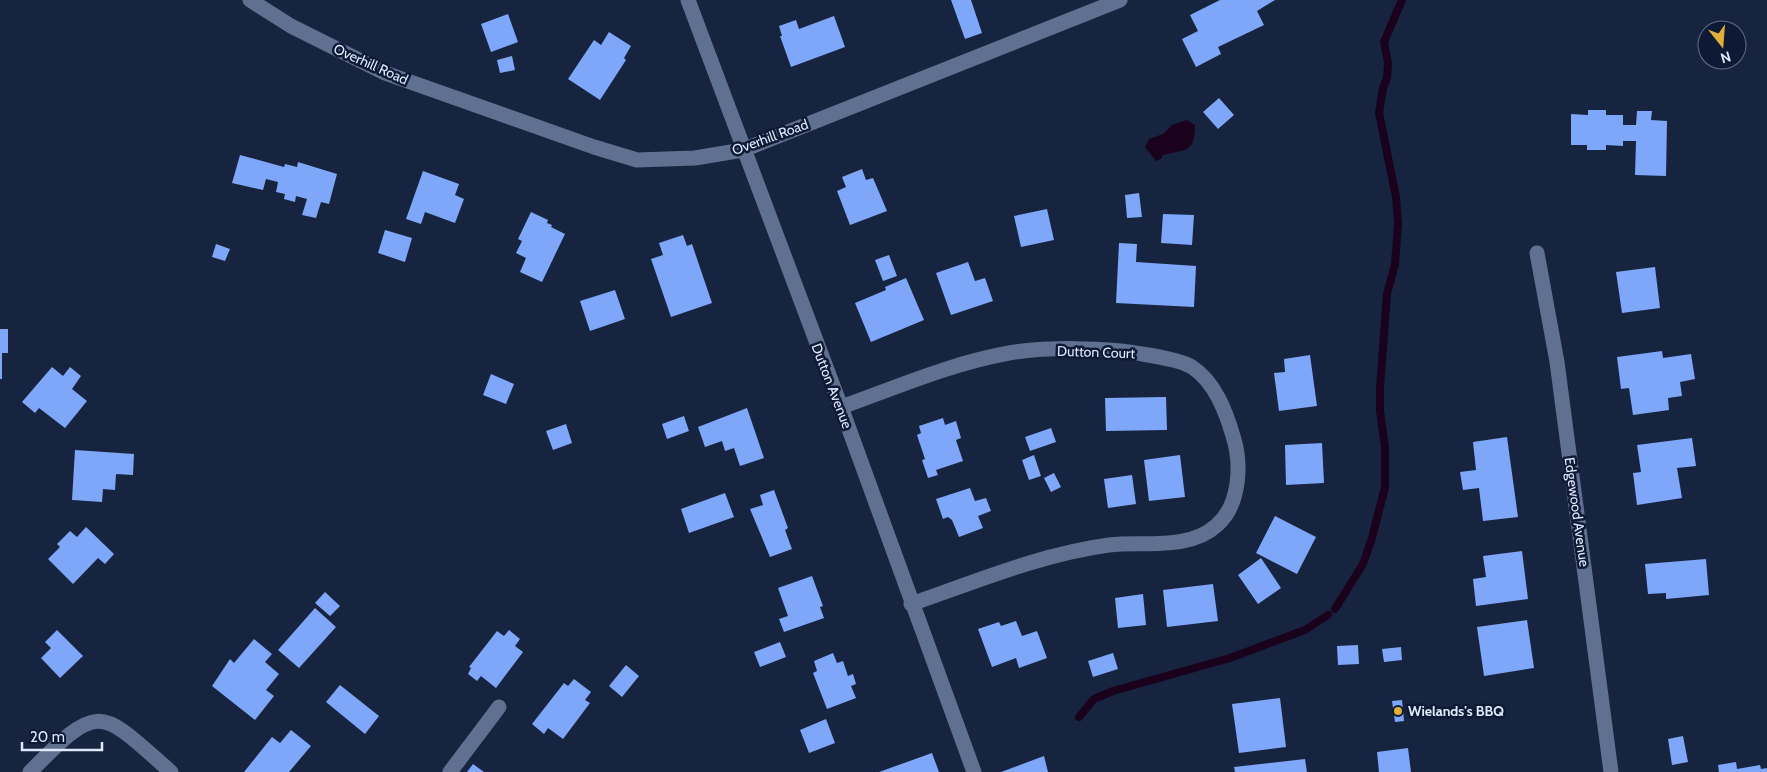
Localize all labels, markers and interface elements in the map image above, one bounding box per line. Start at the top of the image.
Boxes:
north arrow [1697,20,1747,70]
street label: Overhill Road [331,40,411,88]
text: N [1718,47,1733,67]
street label: Overhill Road [729,115,811,159]
street label: Dutton Avenue [807,341,857,431]
street label: Dutton Court [1057,342,1136,362]
street label: Edgewood Avenue [1560,456,1594,568]
place label: Wielands's BBQ [1408,702,1504,720]
marker: Wielands's BBQ [1392,705,1404,717]
scale bar [22,720,102,752]
text: 20 m [30,728,65,746]

